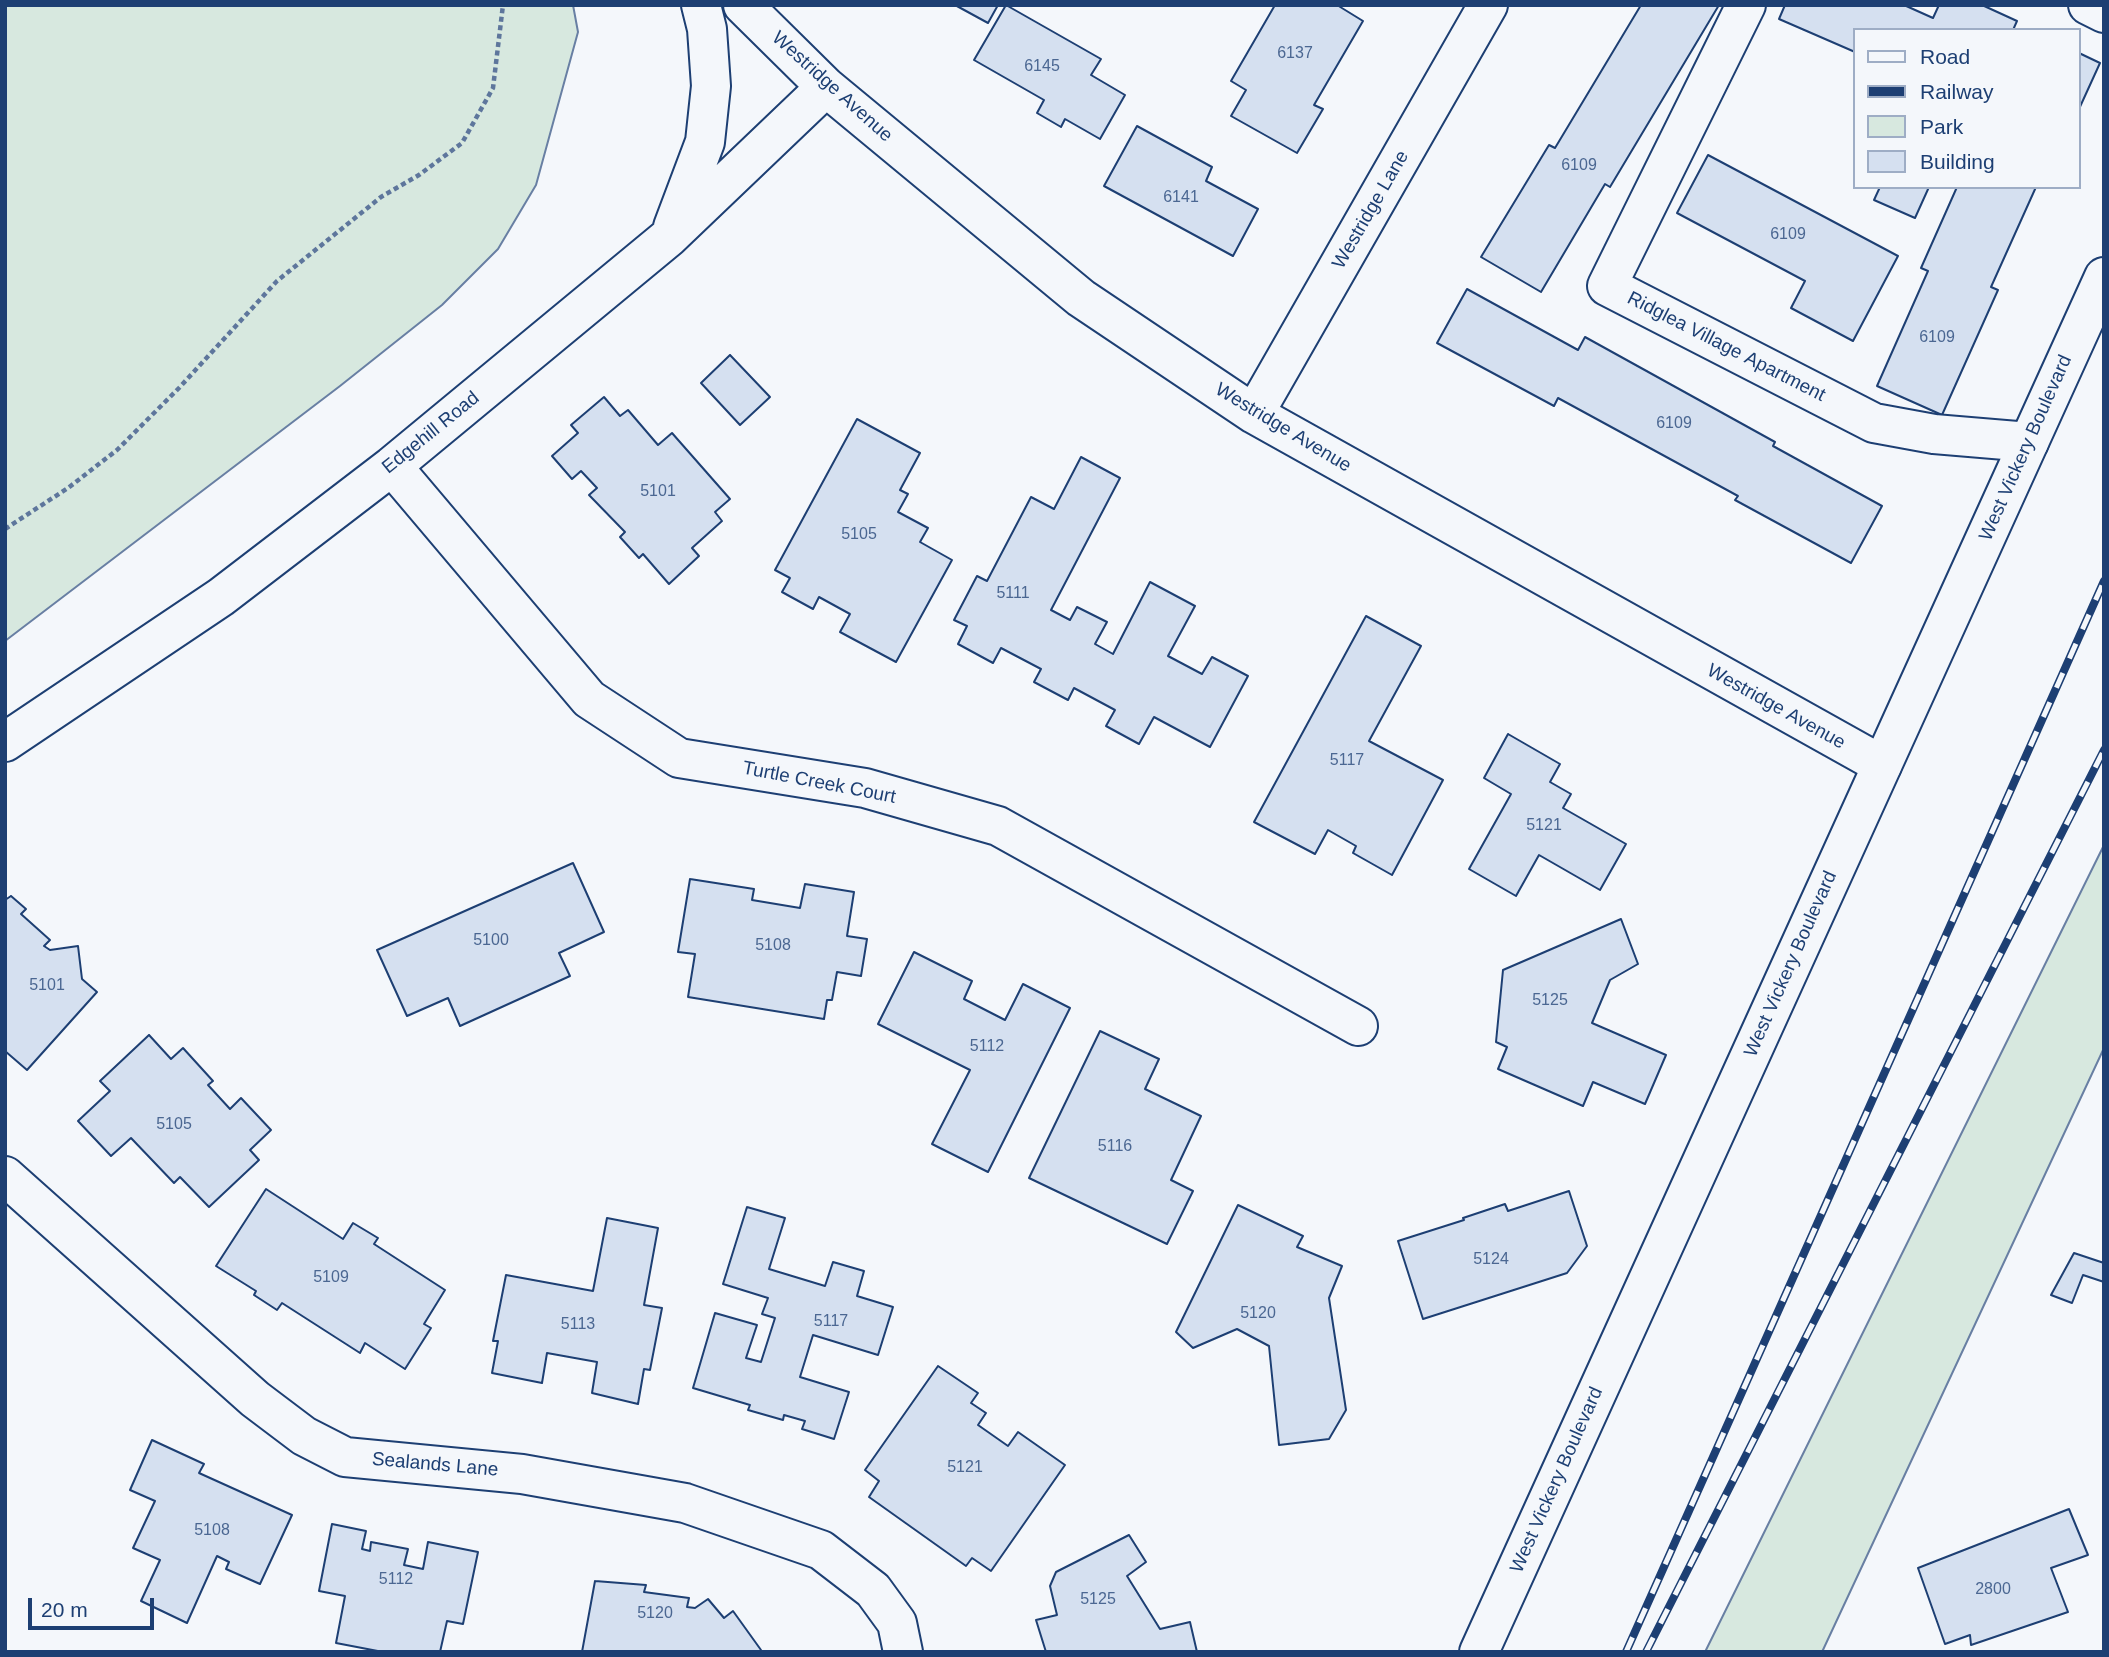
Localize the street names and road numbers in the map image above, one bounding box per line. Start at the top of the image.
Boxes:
street label: Westridge Avenue [767,27,897,147]
street label: Westridge Lane [1328,147,1414,273]
street label: Ridglea Village Apartment [1623,287,1829,407]
street label: West Vickery Boulevard [1975,352,2077,544]
street label: Westridge Avenue [1211,378,1355,478]
street label: Edgehill Road [378,387,484,479]
street label: Westridge Avenue [1703,660,1849,754]
street label: Turtle Creek Court [740,757,898,809]
street label: West Vickery Boulevard [1740,868,1842,1060]
street label: West Vickery Boulevard [1506,1384,1608,1576]
street label: Sealands Lane [371,1448,499,1482]

